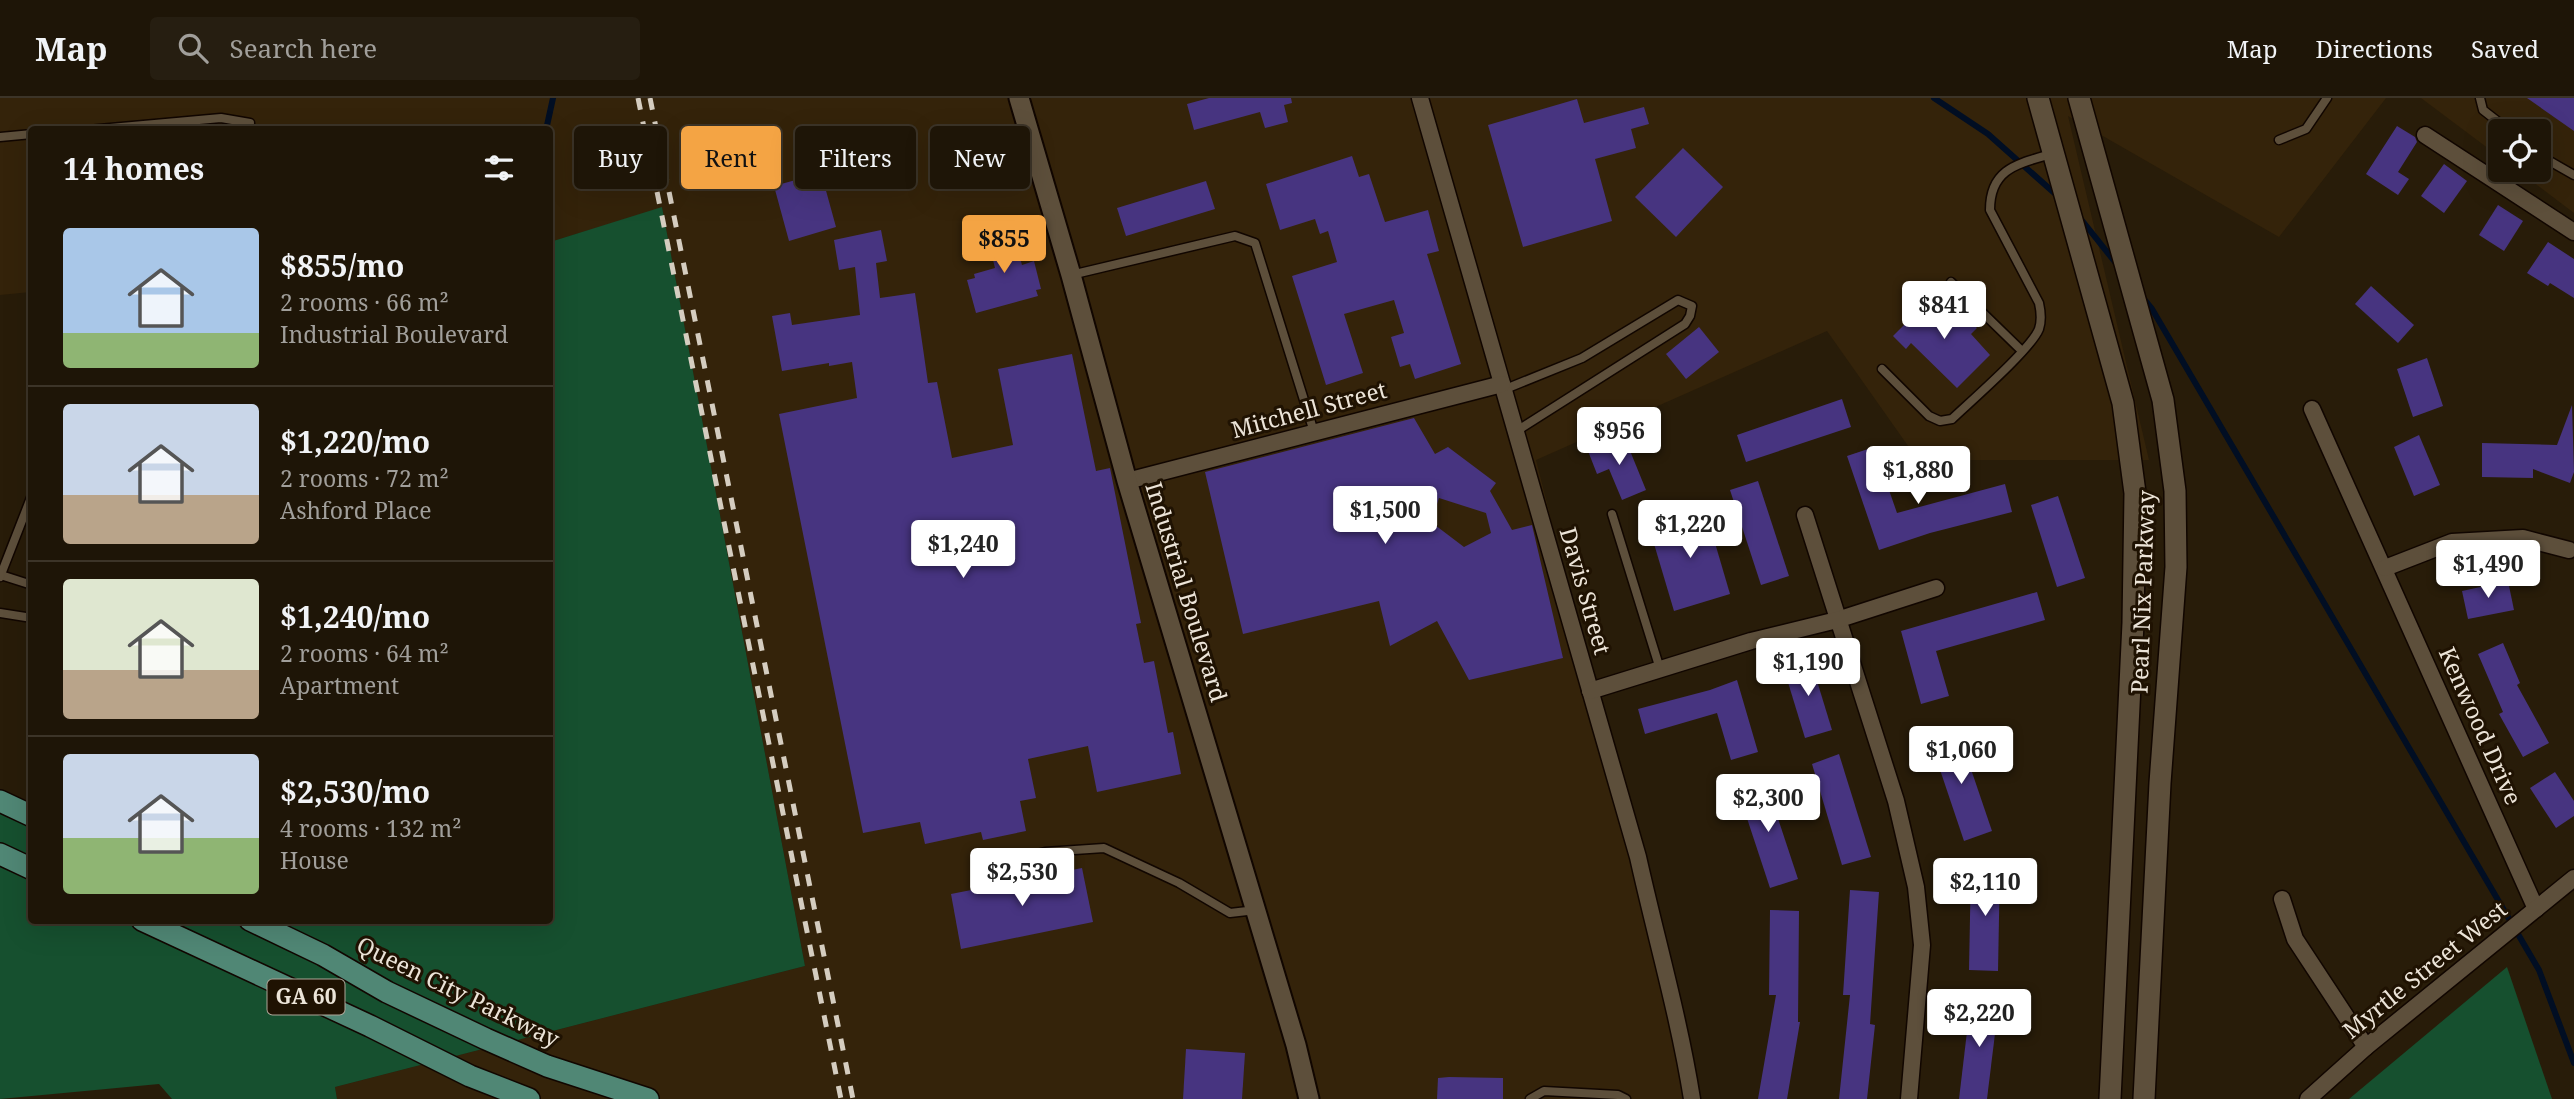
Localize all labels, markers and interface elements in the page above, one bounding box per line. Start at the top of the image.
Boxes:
search box [150,17,640,80]
text: Map [35,26,108,71]
icon: search [174,29,212,67]
text: Search here [230,30,377,66]
text: Map [2227,32,2278,65]
text: Directions [2316,32,2433,65]
text: Saved [2471,32,2539,65]
map controls [2488,119,2551,182]
button: locate [2488,119,2551,182]
chip: Buy [574,126,667,189]
chip: Rent [681,126,781,189]
chip: Filters [795,126,916,189]
chip: New [930,126,1030,189]
text: 14 homes [63,148,204,189]
icon: filters [480,149,518,187]
pin: $855 [963,216,1045,275]
text: $855 [978,222,1030,254]
text: $855/mo [280,245,404,286]
icon: home [119,256,203,340]
pin: $841 [1903,282,1985,341]
text: 2 rooms · 66 m² [280,286,449,318]
text: $841 [1918,288,1970,320]
text: Industrial Boulevard [280,318,508,350]
street label: Mitchell Street [1227,373,1390,445]
pin: $956 [1578,408,1660,467]
text: $956 [1593,414,1645,446]
text: $1,220/mo [280,421,430,462]
icon: home [119,432,203,516]
pin: $1,880 [1861,446,1975,506]
text: $1,880 [1882,453,1954,485]
text: 2 rooms · 72 m² [280,462,449,494]
street label: Industrial Boulevard [1138,478,1236,706]
pin: $1,500 [1328,486,1442,546]
street label: Pearl Nix Parkway [2122,490,2162,694]
text: $1,500 [1349,493,1421,525]
text: Ashford Place [280,494,431,526]
pin: $1,220 [1633,500,1747,560]
text: $1,220 [1654,507,1726,539]
pin: $1,240 [906,520,1020,580]
street label: Davis Street [1553,523,1619,658]
text: $1,240 [927,527,999,559]
pin: $1,490 [2431,540,2545,600]
text: $1,490 [2452,547,2524,579]
text: $1,240/mo [280,596,430,637]
icon: home [119,607,203,691]
text: 2 rooms · 64 m² [280,637,449,669]
pin: $1,190 [1751,638,1865,698]
street label: Kenwood Drive [2432,642,2530,810]
text: $1,190 [1772,645,1844,677]
text: Apartment [280,669,399,701]
pin: $1,060 [1904,726,2018,786]
text: $1,060 [1925,733,1997,765]
text: $2,530/mo [280,771,430,812]
pin: $2,300 [1711,774,1825,834]
text: $2,300 [1732,781,1804,813]
icon: home [119,782,203,866]
text: 4 rooms · 132 m² [280,812,462,844]
text: House [280,844,349,876]
pin: $2,530 [965,848,1079,908]
text: $2,530 [986,855,1058,887]
pin: $2,110 [1928,858,2042,918]
text: $2,110 [1949,865,2021,897]
street label: Myrtle Street West [2336,893,2513,1045]
street label: Queen City Parkway [352,928,565,1054]
road number: GA 60 [268,979,344,1014]
pin: $2,220 [1922,990,2036,1049]
text: $2,220 [1943,996,2015,1028]

